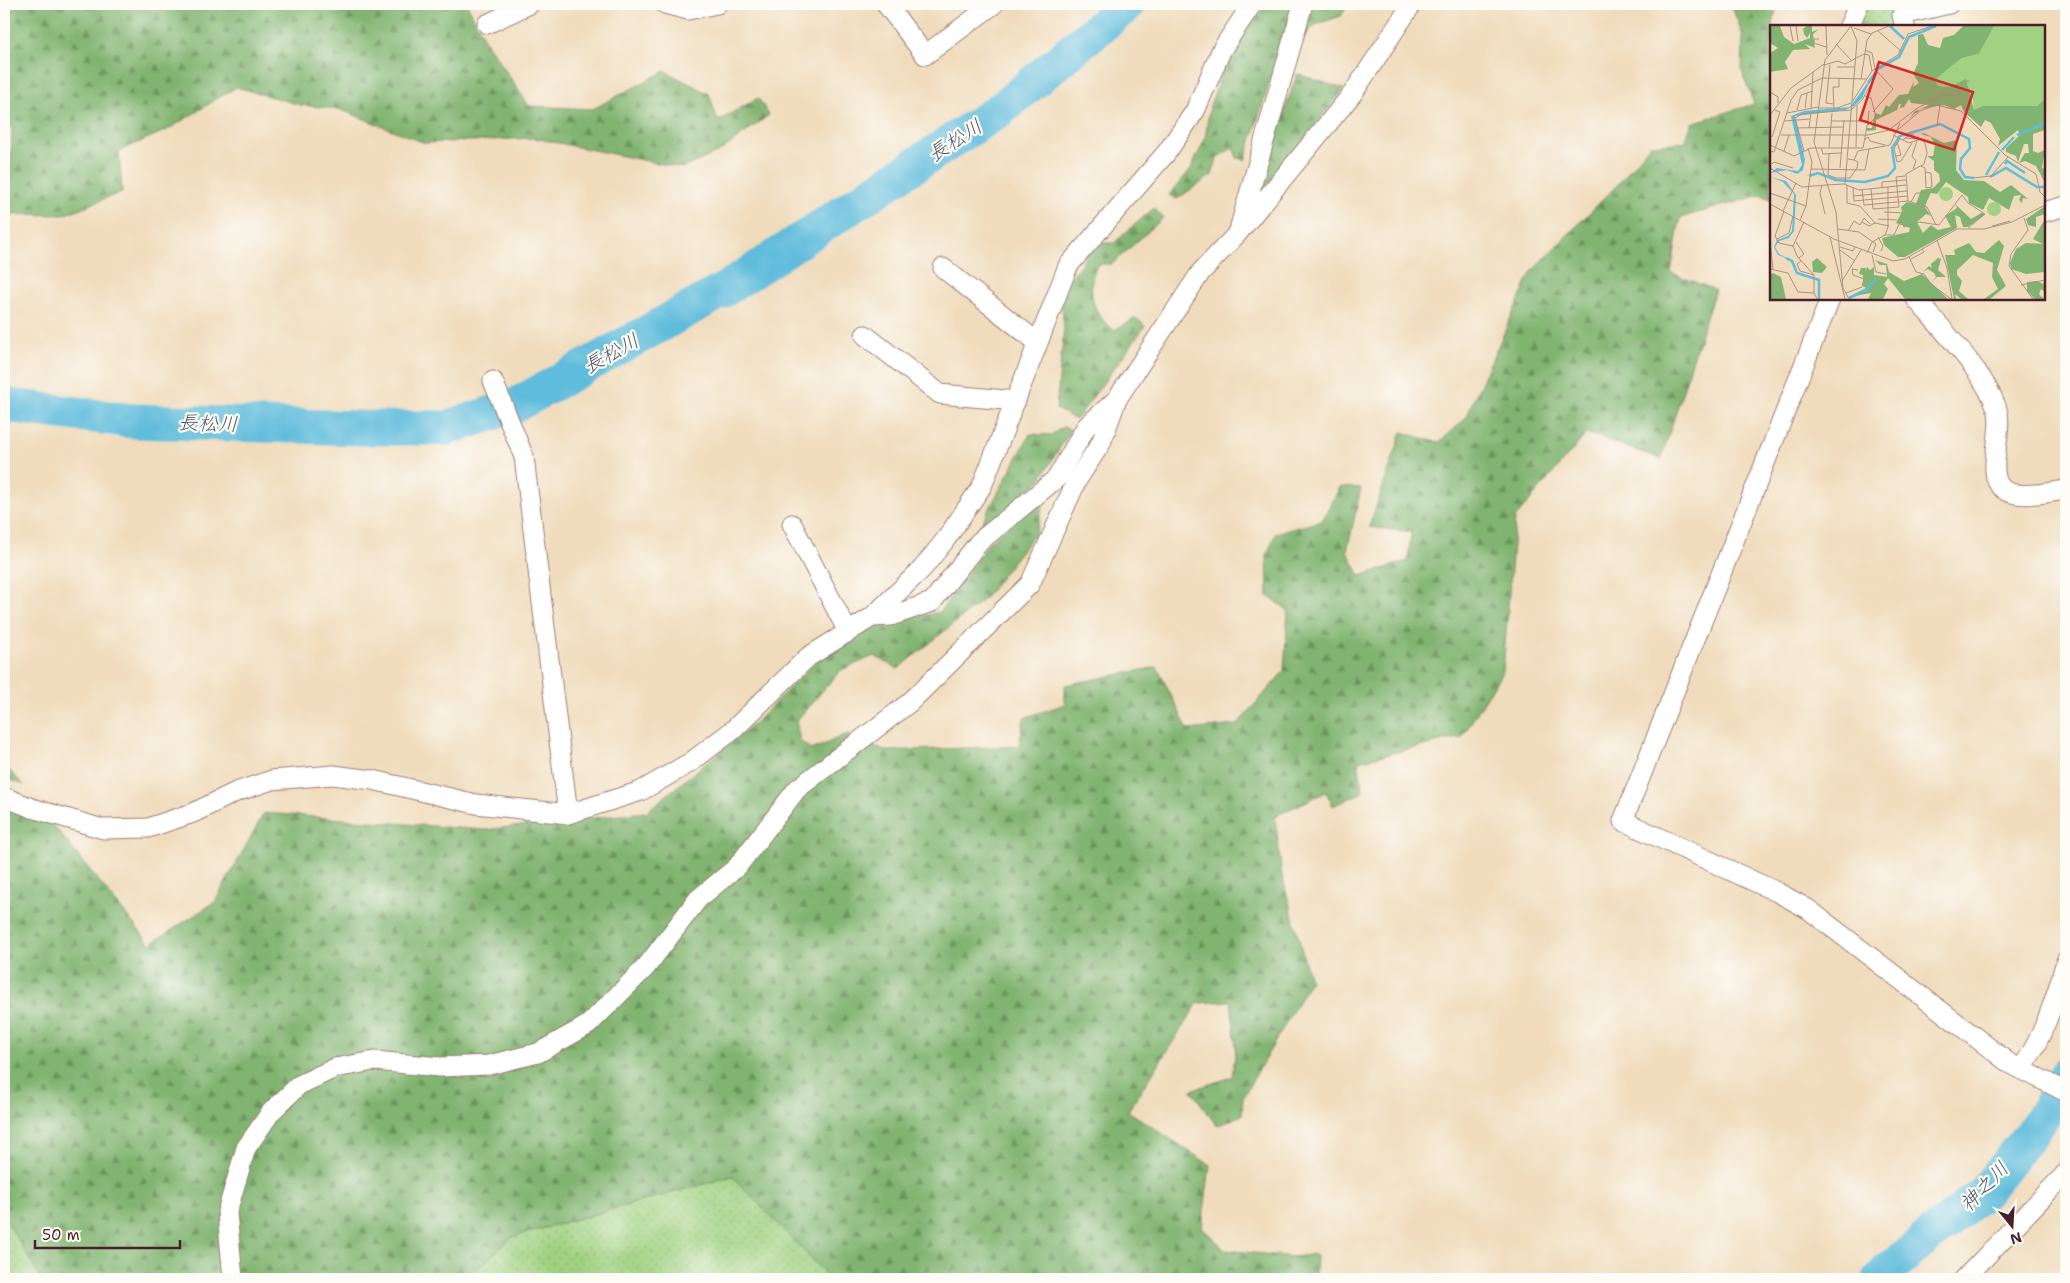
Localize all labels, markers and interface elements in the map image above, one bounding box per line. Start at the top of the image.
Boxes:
inset map [1770,25,2045,300]
water label: 長松川 [923,113,987,167]
water label: 長松川 [578,327,644,379]
water label: 長松川 [178,409,238,437]
water label: 神之川 [1954,1155,2014,1217]
north arrow [1988,1200,2038,1250]
scale bar [35,1218,180,1250]
text: 50 m [42,1225,80,1245]
text: N [2008,1228,2024,1249]

